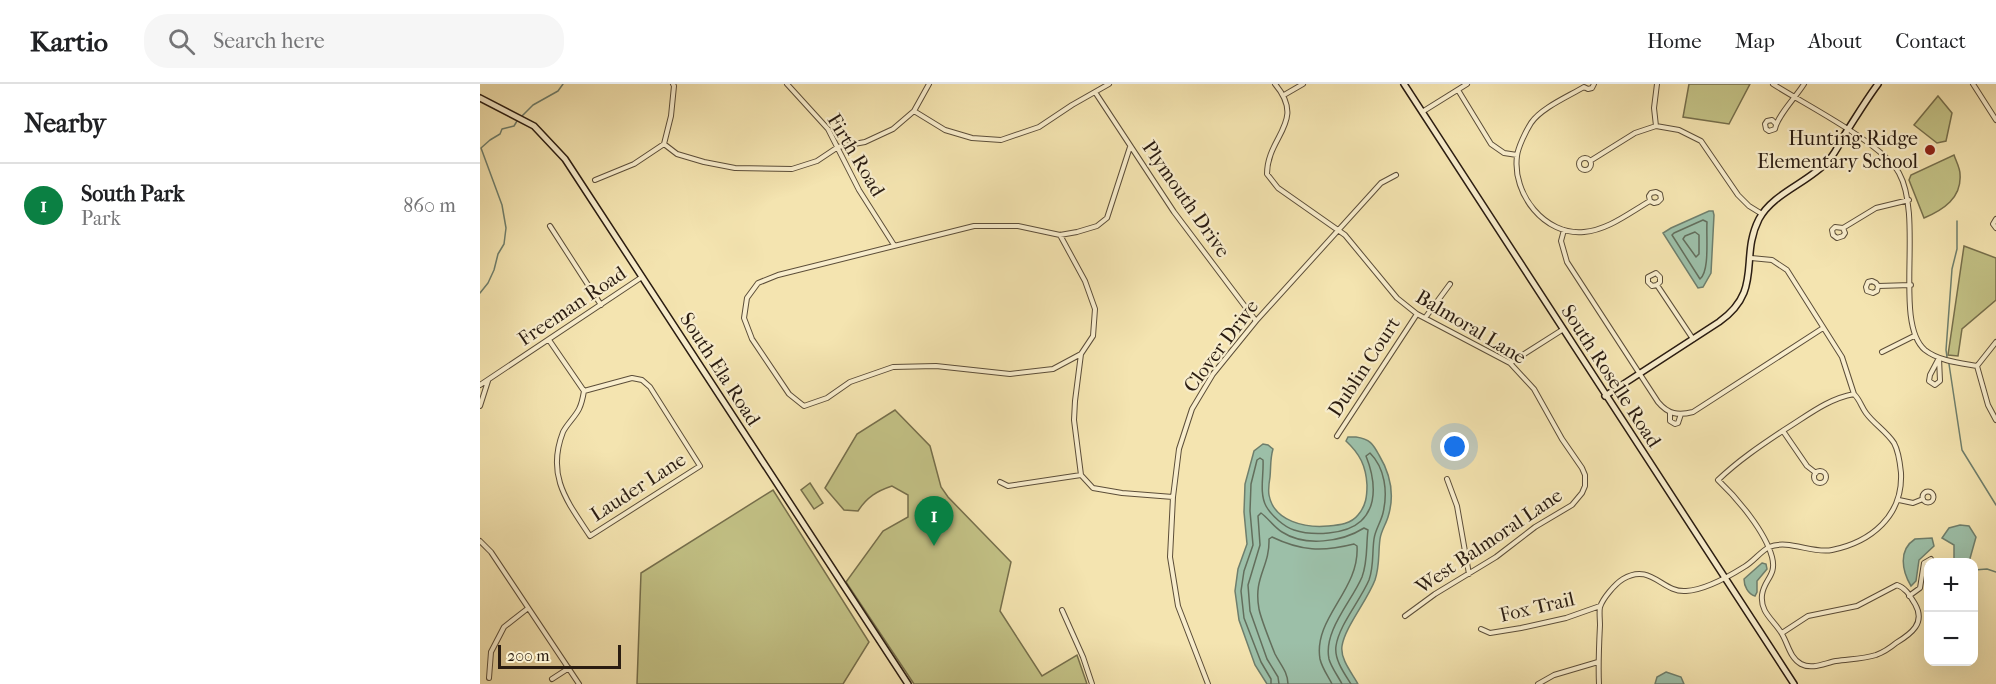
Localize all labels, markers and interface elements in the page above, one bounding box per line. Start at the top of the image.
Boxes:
search box [144,14,564,68]
text: Kartio [30,25,108,58]
icon: search [165,25,198,58]
text: Search here [213,28,325,54]
text: Home [1647,29,1702,53]
text: Map [1735,29,1775,53]
text: About [1808,29,1862,53]
text: Contact [1895,29,1966,53]
text: Nearby [24,108,106,139]
street label: Firth Road [822,109,890,201]
place label: Hunting Ridge Elementary School [1757,127,1918,173]
street label: Plymouth Drive [1137,136,1235,262]
marker: Hunting Ridge Elementary School [1923,143,1937,157]
text: South Park [81,181,184,207]
text: 1 [40,194,47,217]
text: 860 m [403,194,456,217]
text: Park [81,207,121,230]
street label: Freeman Road [514,261,631,351]
street label: Balmoral Lane [1412,285,1530,369]
street label: Clover Drive [1179,295,1263,397]
street label: South Roselle Road [1556,300,1666,453]
street label: South Ela Road [675,308,766,431]
street label: Dublin Court [1323,313,1405,421]
your location [1440,432,1469,461]
street label: Lauder Lane [586,448,690,526]
street label: West Balmoral Lane [1411,483,1567,599]
pin: 1 [914,496,954,546]
map controls [1924,558,1978,666]
button: + [1924,558,1978,612]
street label: Fox Trail [1497,587,1577,627]
button: − [1924,612,1978,666]
scale bar [498,642,621,670]
text: 200 m [507,646,550,665]

